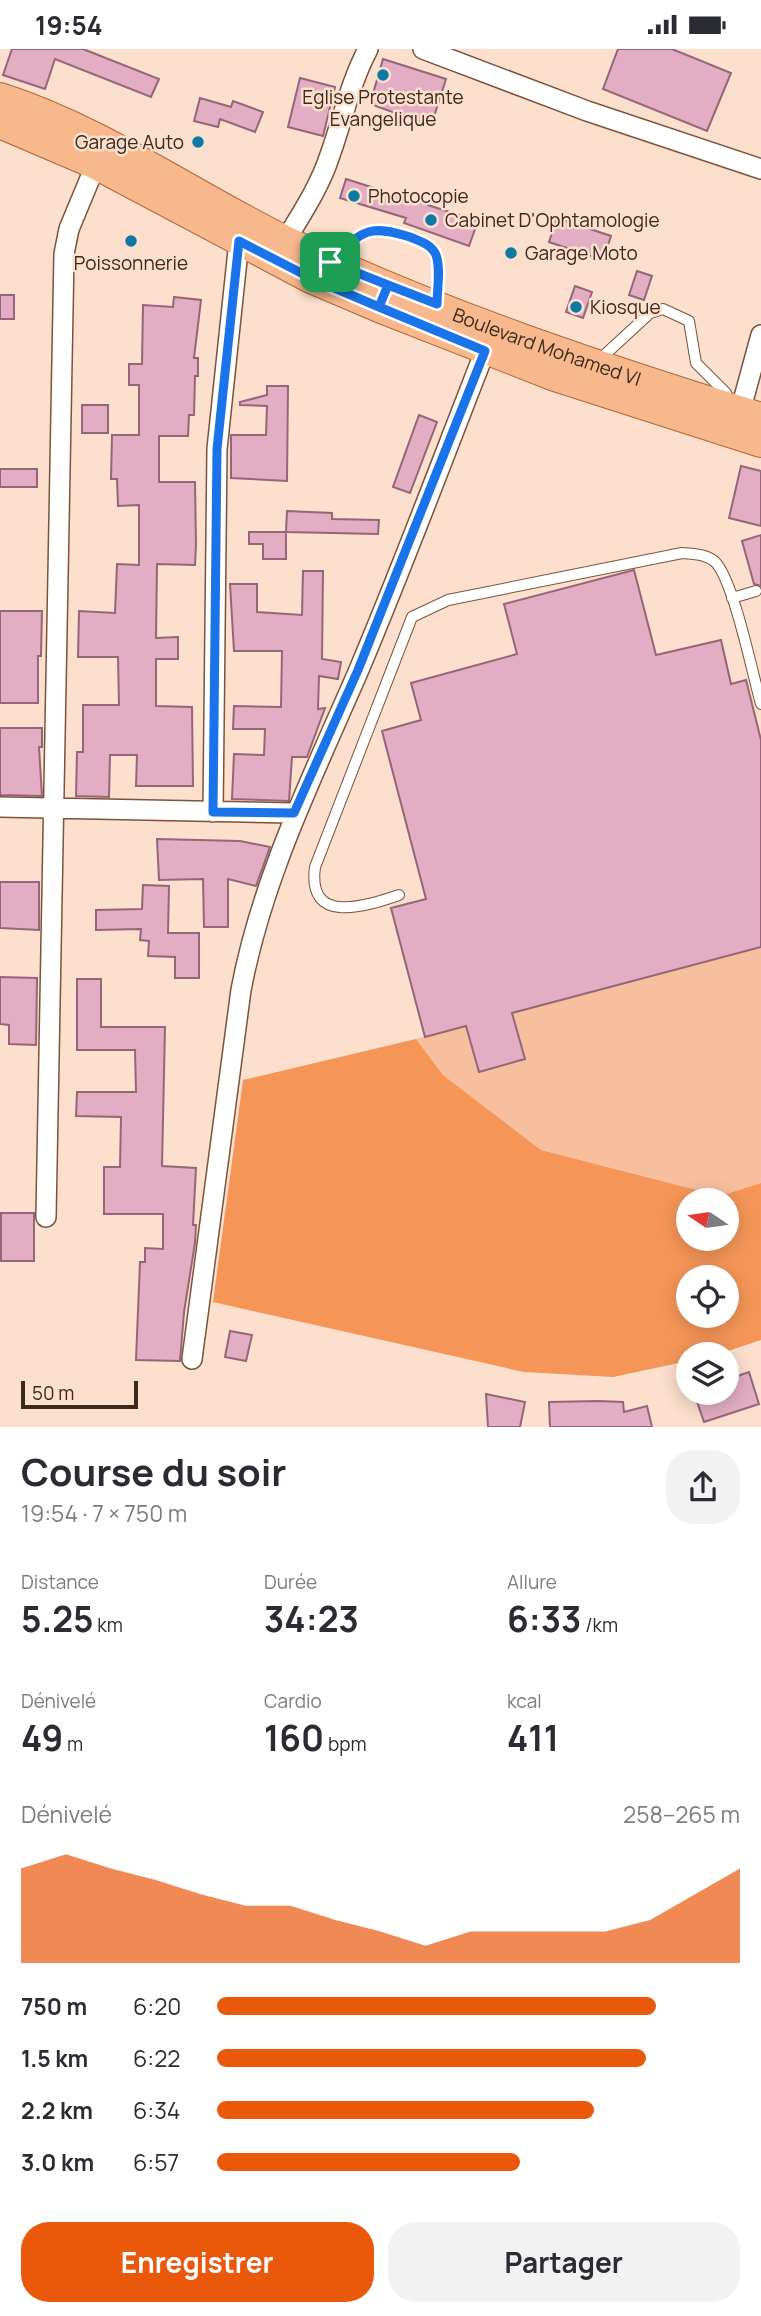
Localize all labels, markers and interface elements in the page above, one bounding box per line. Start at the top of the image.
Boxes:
text: 19:54 [35,7,103,43]
marker: Eglise Protestante Evangelique [375,67,391,83]
place label: Eglise Protestante Evangelique [302,84,464,132]
place label: Garage Auto [75,129,184,155]
marker: Garage Auto [190,134,206,150]
place label: Photocopie [368,183,469,209]
marker: Photocopie [346,188,362,204]
place label: Cabinet D'Ophtamologie [445,207,660,233]
marker: Cabinet D'Ophtamologie [423,212,439,228]
pin [300,232,360,292]
marker: Poissonnerie [123,233,139,249]
place label: Garage Moto [525,240,638,266]
icon: arrive [311,243,349,281]
marker: Garage Moto [503,245,519,261]
place label: Poissonnerie [74,250,188,276]
place label: Kiosque [590,294,660,320]
marker: Kiosque [568,299,584,315]
street label: Boulevard Mohamed VI [449,301,644,392]
north arrow [676,1188,738,1251]
map controls [676,1188,739,1405]
button: locate [676,1265,739,1328]
button: layers [676,1342,739,1405]
scale bar [21,1378,138,1410]
text: 50 m [32,1380,74,1406]
text: Course du soir [21,1445,286,1497]
button: share [666,1450,740,1524]
text: 19:54 · 7 × 750 m [21,1497,187,1529]
text: Distance [21,1569,99,1595]
text: Durée [264,1569,317,1595]
text: Allure [507,1569,557,1595]
text: 5.25 [21,1595,94,1643]
text: 34:23 [264,1595,359,1643]
text: 6:33 [507,1595,581,1643]
text: km [94,1612,123,1638]
text: /km [581,1612,618,1638]
text: Dénivelé [21,1688,96,1714]
text: Cardio [264,1688,322,1714]
text: kcal [507,1688,542,1714]
text: 49 [21,1714,63,1762]
text: 160 [264,1714,324,1762]
text: 411 [507,1714,559,1762]
text: m [63,1731,83,1757]
text: bpm [324,1731,367,1757]
text: Dénivelé [21,1798,112,1830]
text: 258–265 m [623,1798,740,1830]
text: 750 m [21,1990,87,2022]
text: 6:20 [133,1990,181,2022]
text: 1.5 km [21,2042,88,2074]
text: 6:22 [133,2042,180,2074]
text: 2.2 km [21,2094,93,2126]
text: 6:34 [133,2094,180,2126]
text: 3.0 km [21,2146,94,2178]
text: 6:57 [133,2146,179,2178]
button: Enregistrer [21,2222,374,2302]
button: Partager [388,2222,740,2302]

